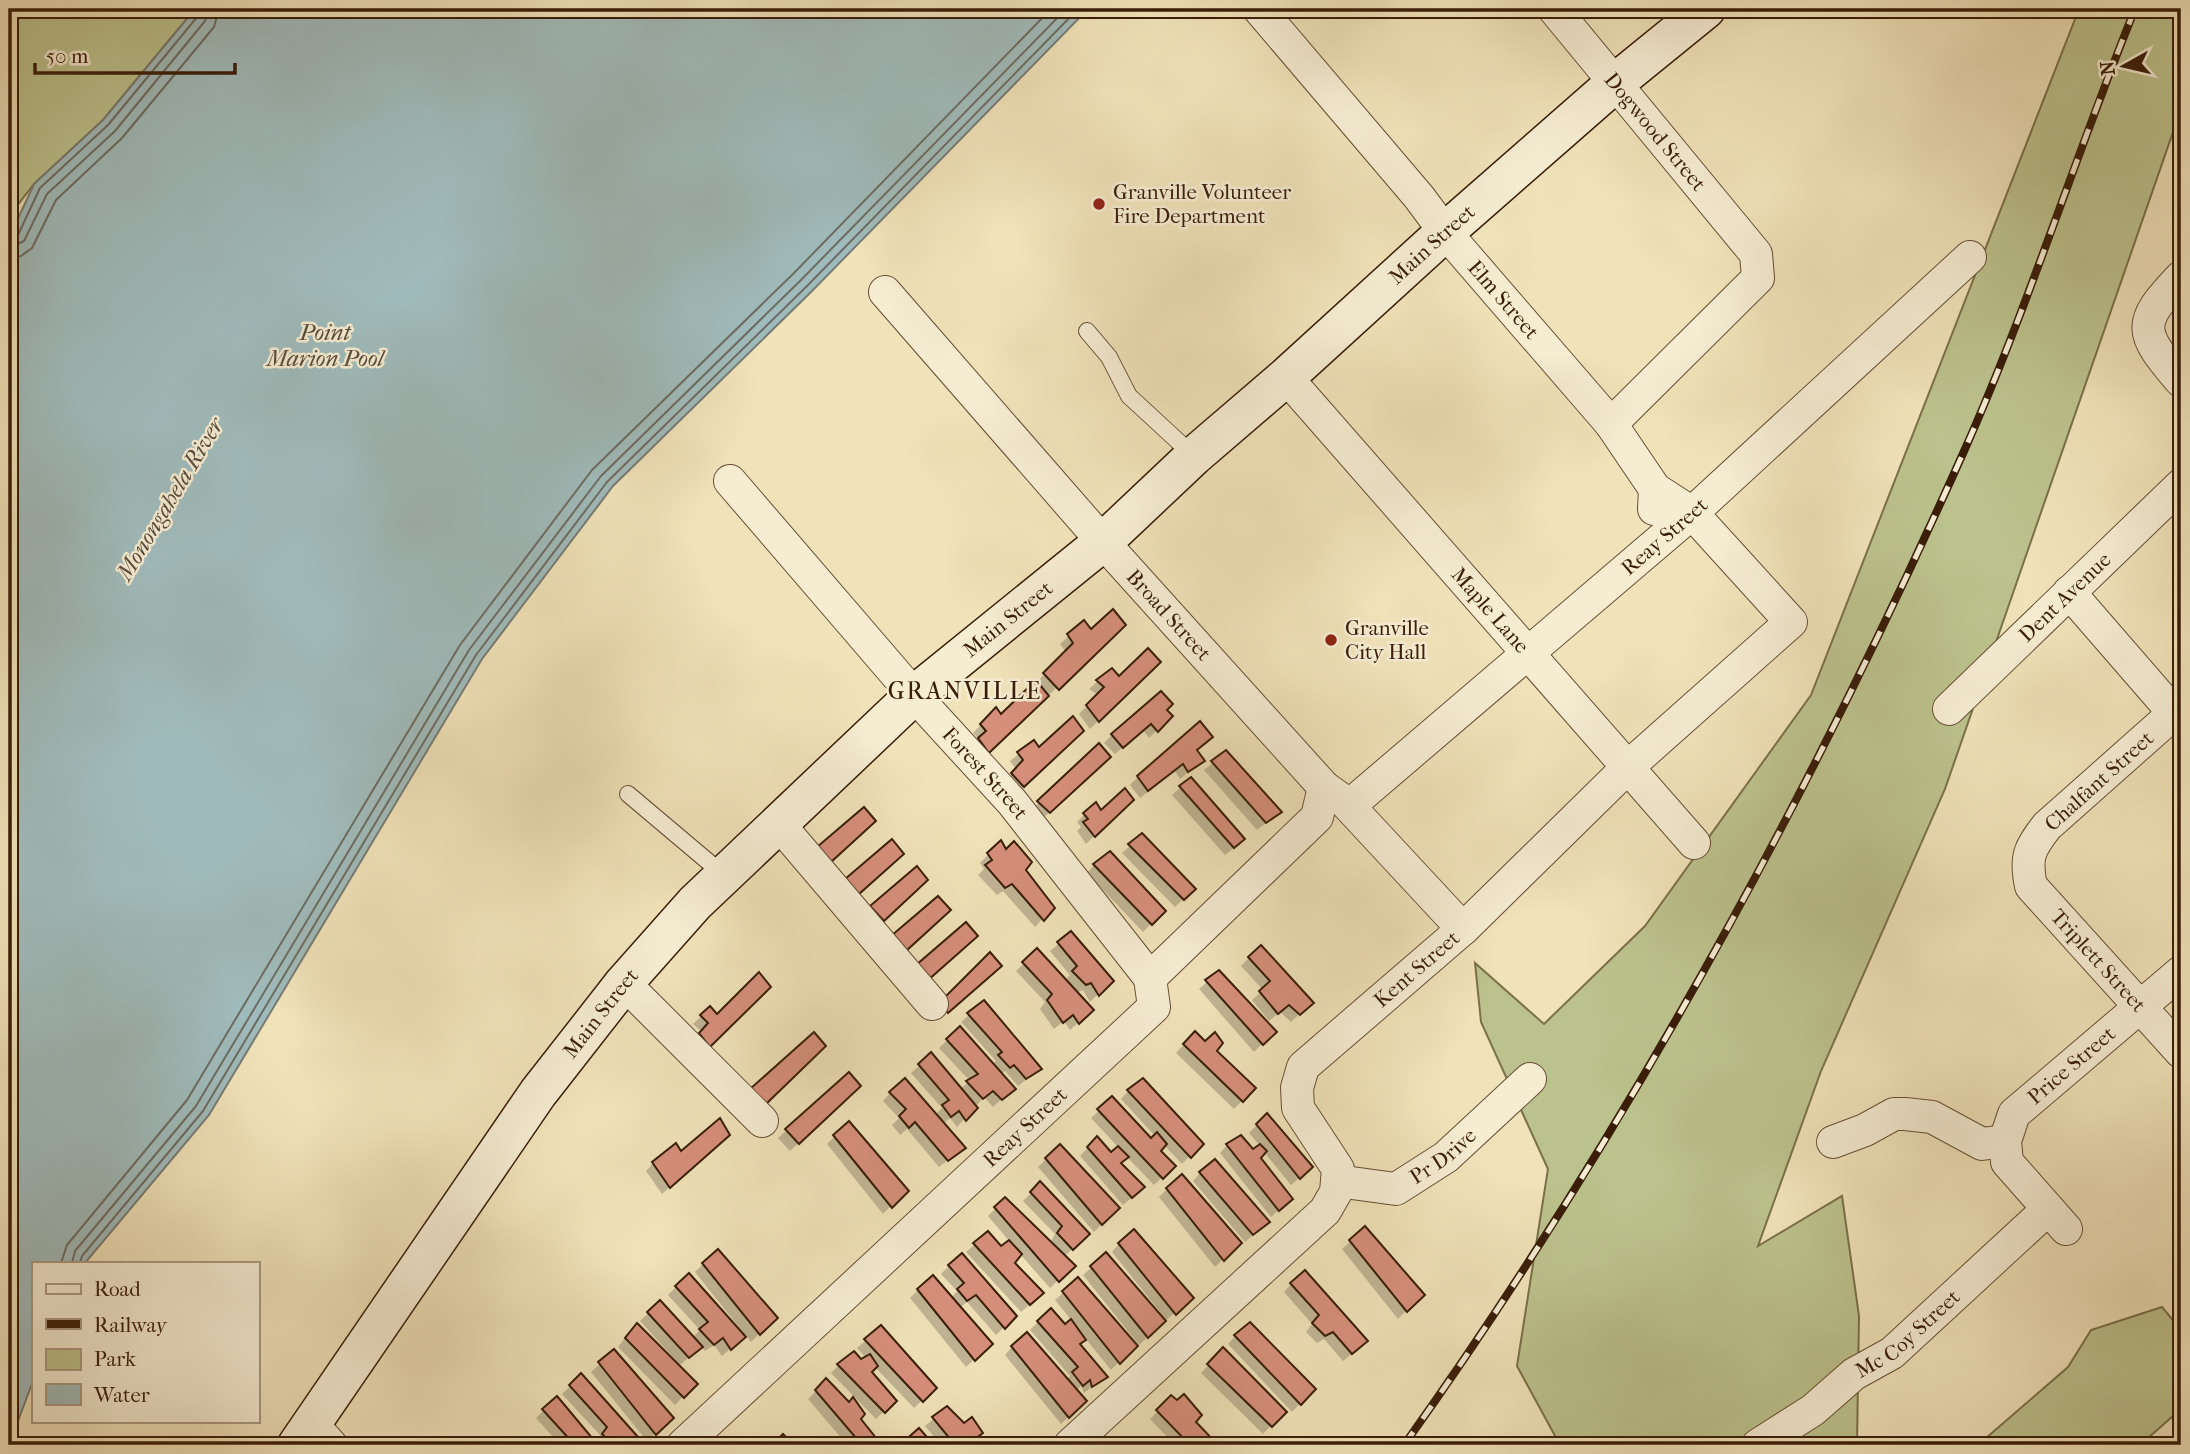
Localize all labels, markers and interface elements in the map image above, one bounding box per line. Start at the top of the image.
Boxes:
scale bar [35,32,234,76]
north arrow [2088,32,2158,102]
text: 50 m [46,44,89,68]
text: N [2096,59,2120,77]
street label: Dogwood Street [1599,68,1711,196]
place label: Granville Volunteer Fire Department [1113,180,1291,228]
marker: Granville Volunteer Fire Department [1091,196,1107,212]
street label: Main Street [1384,199,1480,289]
street label: Elm Street [1463,256,1544,344]
water label: Point Marion Pool [265,319,386,372]
water label: Monongahela River [110,411,230,587]
street label: Reay Street [1616,492,1713,580]
street label: Dent Avenue [2014,547,2116,647]
street label: Maple Lane [1446,563,1534,658]
street label: Broad Street [1122,565,1216,666]
street label: Main Street [959,576,1058,662]
place label: Granville City Hall [1345,616,1429,664]
marker: Granville City Hall [1323,632,1339,648]
district label: GRANVILLE [888,677,1042,705]
street label: Forest Street [937,722,1033,825]
street label: Chalfant Street [2040,726,2159,836]
street label: Triplett Street [2046,904,2151,1017]
street label: Kent Street [1369,925,1465,1012]
street label: Main Street [558,963,644,1063]
street label: Price Street [2023,1021,2120,1109]
street label: Reay Street [978,1082,1072,1172]
street label: Pr Drive [1405,1123,1481,1189]
legend [32,1262,259,1422]
text: Road [94,1277,141,1301]
street label: Mc Coy Street [1851,1284,1965,1383]
text: Railway [94,1313,168,1337]
text: Park [94,1347,136,1371]
text: Water [93,1383,150,1407]

